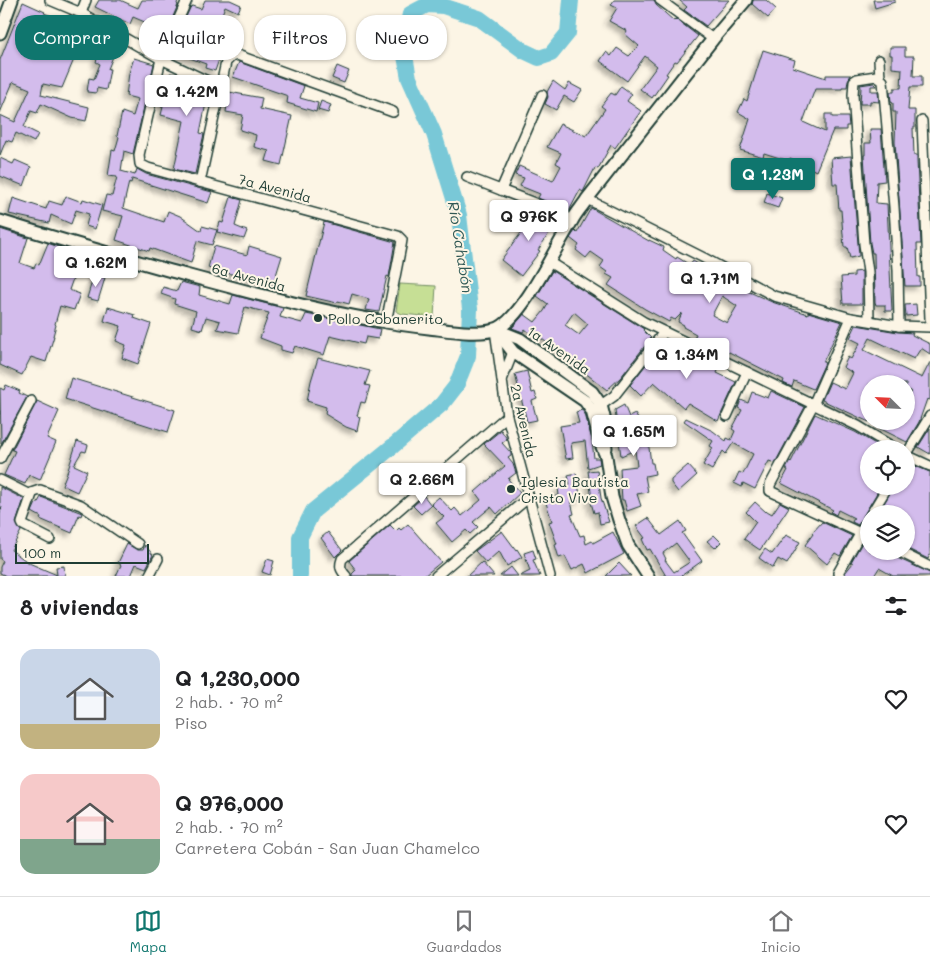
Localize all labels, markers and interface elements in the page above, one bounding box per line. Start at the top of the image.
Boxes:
chip: Comprar [15,15,129,60]
chip: Alquilar [139,15,244,60]
chip: Filtros [254,15,346,60]
chip: Nuevo [356,15,447,60]
pin: Q 1.42M [141,74,233,117]
text: Q 1.42M [156,80,218,101]
pin: Q 1.23M [727,158,819,200]
text: Q 1.23M [742,163,804,184]
street label: 7a Avenida [236,169,314,207]
water label: Río Cahabón [444,200,478,294]
pin: Q 976K [488,200,570,242]
text: Q 976K [500,205,558,226]
pin: Q 1.62M [50,246,142,288]
text: Q 1.62M [65,251,127,272]
street label: 6a Avenida [210,258,288,296]
pin: Q 1.71M [664,262,756,304]
text: Q 1.71M [680,267,740,288]
place label: Pollo Cobanerito [328,309,443,328]
marker: Pollo Cobanerito [312,312,324,324]
street label: 1a Avenida [523,321,595,379]
pin: Q 1.34M [641,338,733,380]
text: Q 1.34M [655,343,719,364]
north arrow [860,375,915,430]
map controls [860,375,915,560]
street label: 2a Avenida [506,382,542,460]
pin: Q 1.65M [588,414,680,457]
text: Q 1.65M [603,420,665,441]
button: locate [860,440,915,495]
pin: Q 2.66M [376,462,468,505]
text: Q 2.66M [390,468,454,489]
place label: Iglesia Bautista Cristo Vive [521,472,629,507]
marker: Iglesia Bautista Cristo Vive [505,483,517,495]
button: layers [860,505,915,560]
scale bar [15,541,149,564]
text: 100 m [22,543,61,562]
icon: filters [882,592,910,620]
text: 8 viviendas [20,593,139,620]
text: Q 1,230,000 [175,664,300,691]
icon: home [60,669,120,729]
icon: heart [882,685,910,713]
text: 2 hab. · 70 m² [175,691,283,712]
text: Piso [175,712,207,733]
text: Q 976,000 [175,789,283,816]
icon: home [60,794,120,854]
icon: heart [882,810,910,838]
text: 2 hab. · 70 m² [175,816,283,837]
text: Carretera Cobán - San Juan Chamelco [175,837,480,858]
tab: Mapa [130,907,167,956]
tab: Guardados [426,907,502,956]
tab: Inicio [761,907,800,956]

